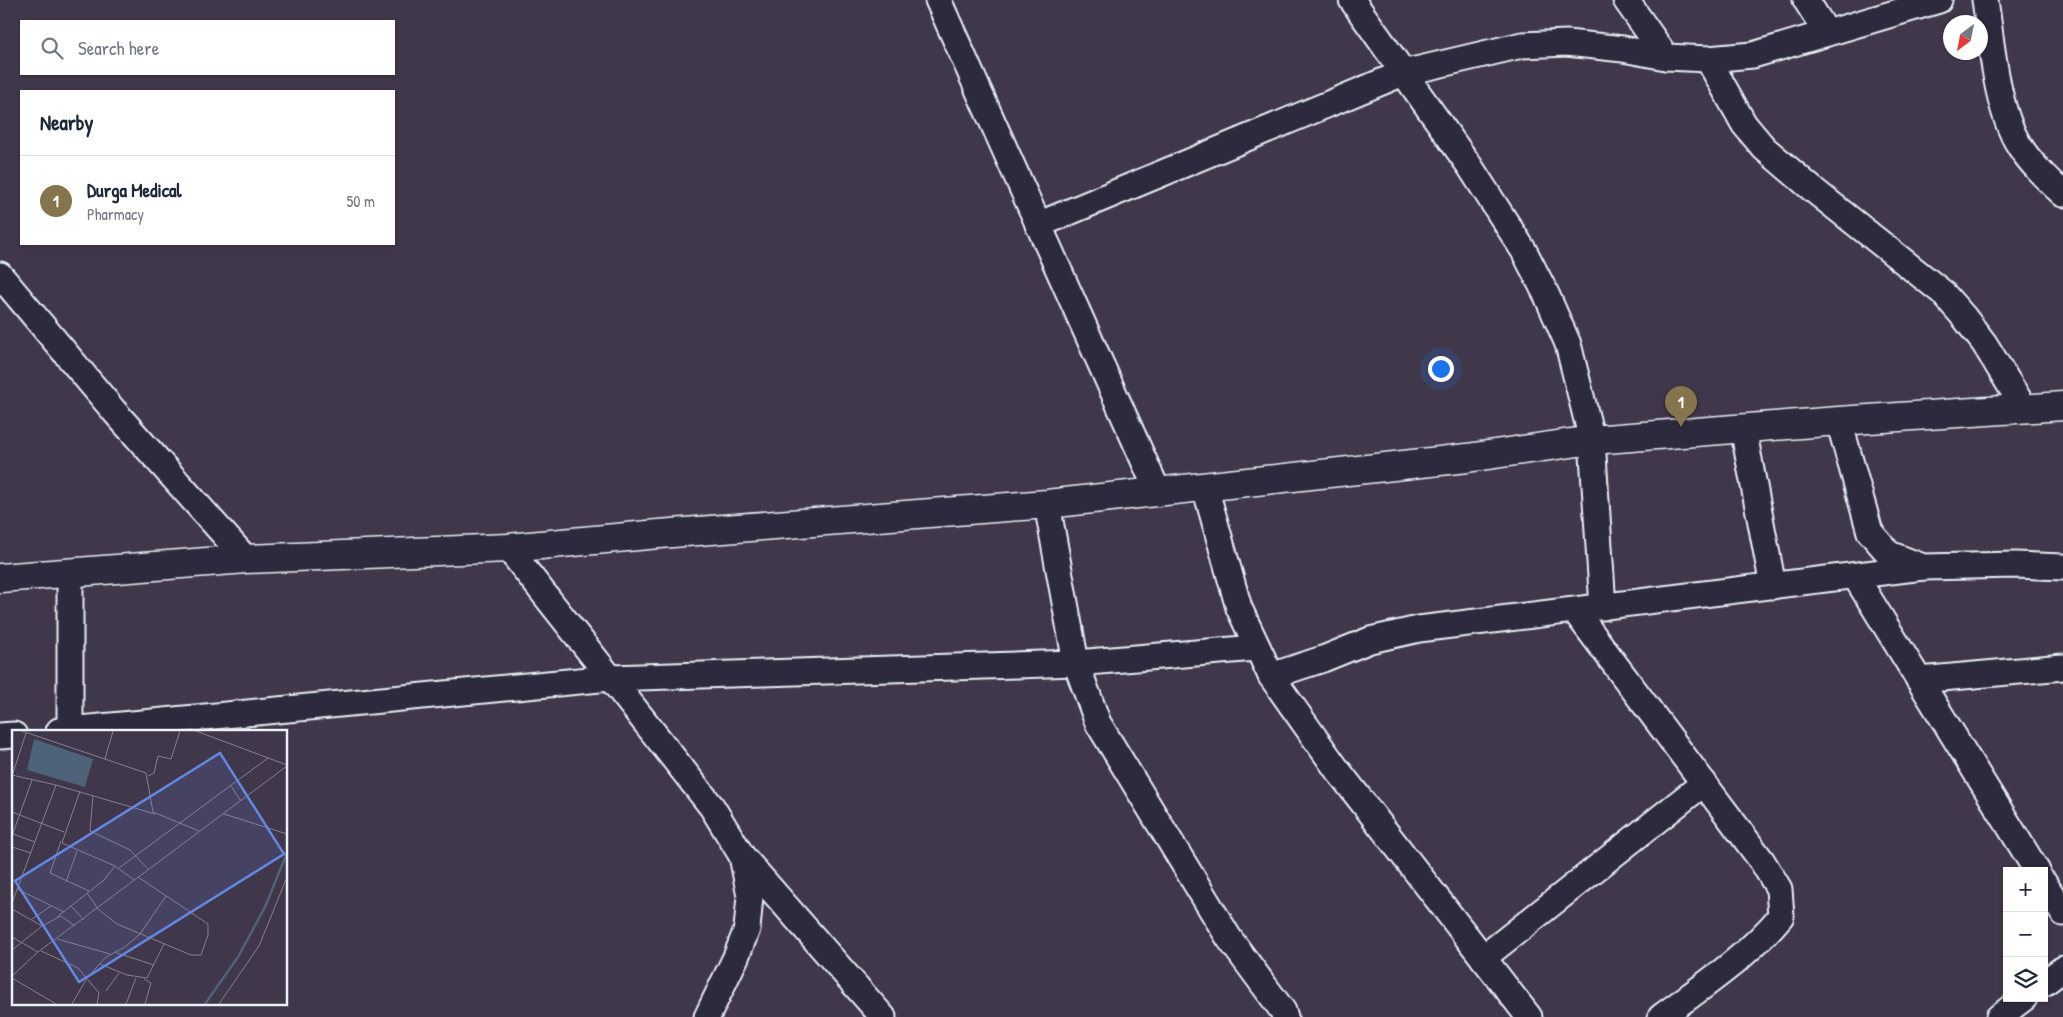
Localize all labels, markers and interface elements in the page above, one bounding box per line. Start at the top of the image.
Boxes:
north arrow [1943,15,1988,60]
search box [20,20,395,75]
icon: search [38,34,66,62]
text: Search here [78,35,159,61]
text: Nearby [40,108,93,137]
text: Durga Medical [87,177,182,203]
text: 1 [53,190,59,212]
text: 50 m [347,190,375,212]
text: Pharmacy [87,203,144,225]
your location [1428,356,1454,382]
pin: 1 [1665,386,1697,427]
inset map [12,730,288,1004]
map controls [2003,867,2048,1002]
button: + [2003,867,2048,912]
button: − [2003,912,2048,957]
button: layers [2003,957,2048,1002]

